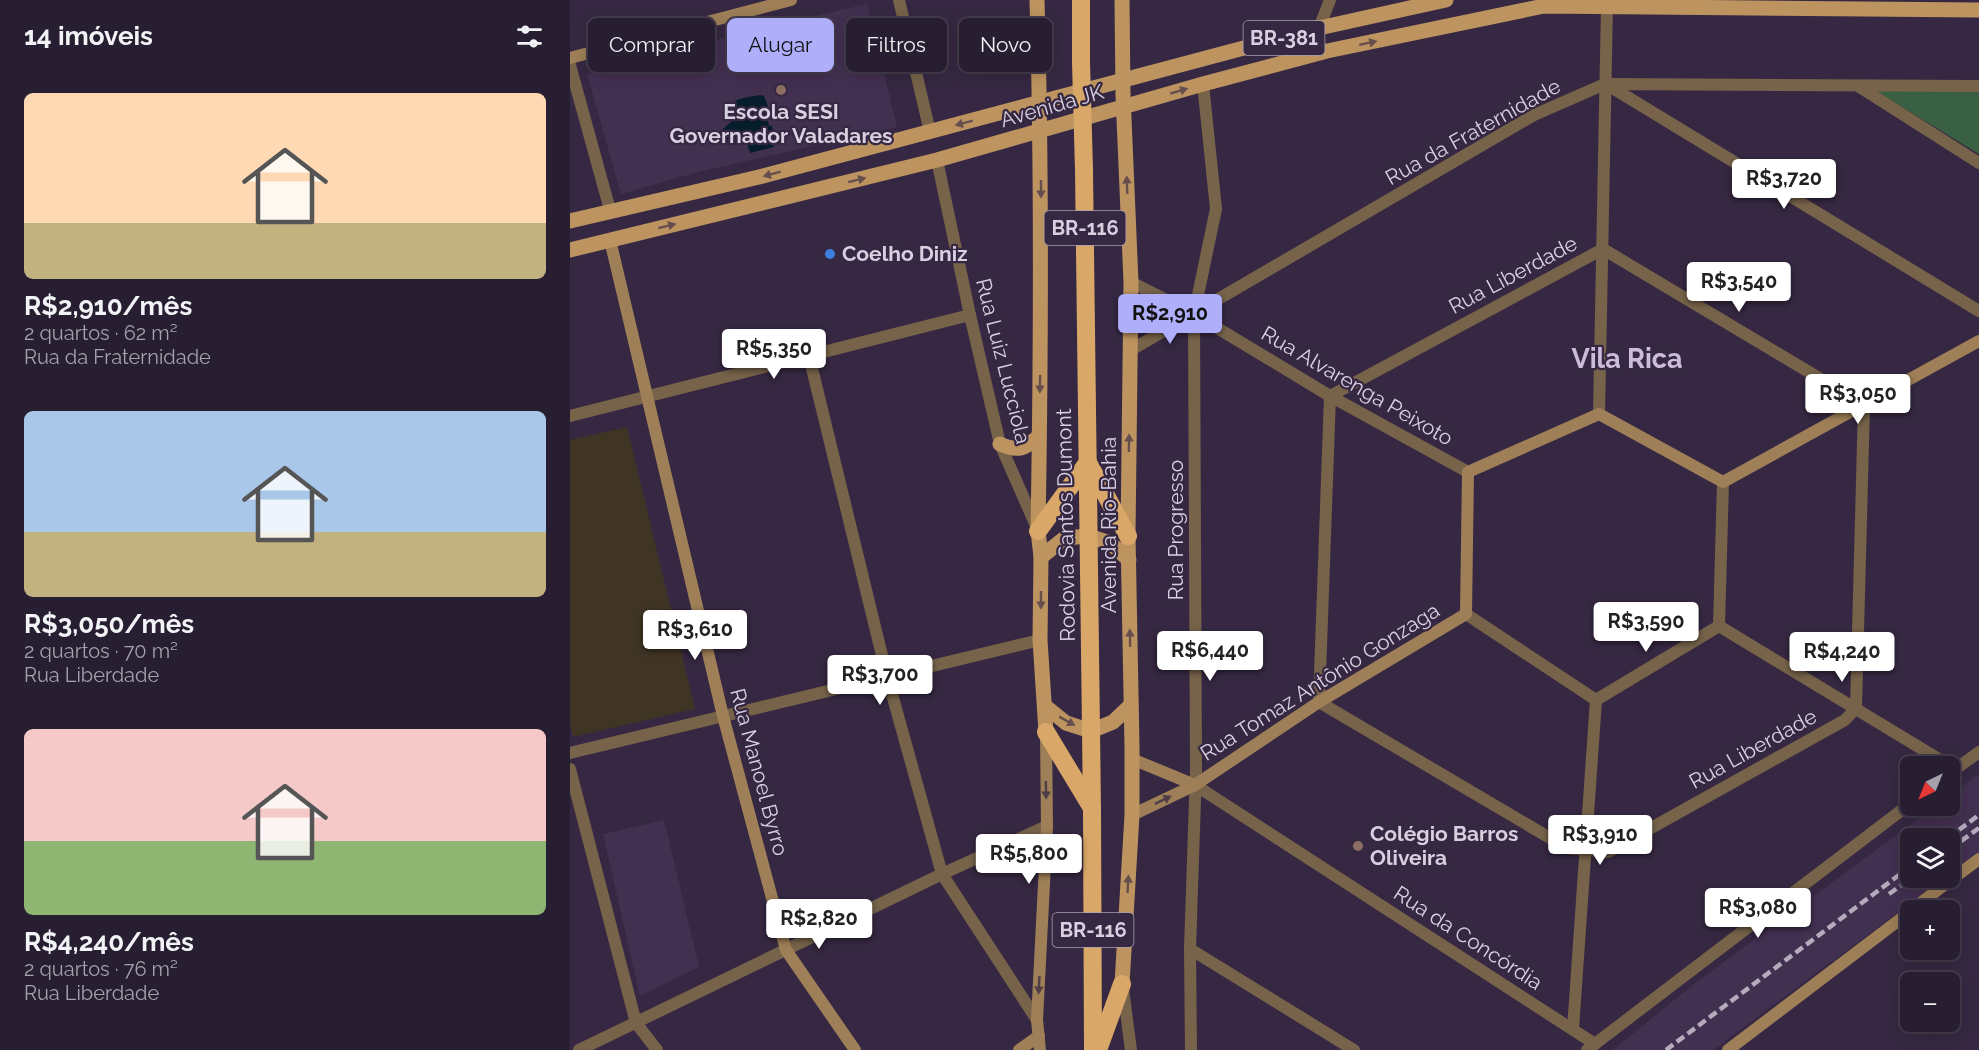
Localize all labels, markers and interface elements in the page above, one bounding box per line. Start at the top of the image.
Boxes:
chip: Comprar [588,18,715,72]
chip: Alugar [727,18,834,72]
chip: Filtros [846,18,947,72]
chip: Novo [959,18,1052,72]
icon: filters [513,20,546,53]
text: 14 imóveis [24,21,153,51]
road number: BR-381 [1244,21,1324,55]
one-way arrow [1359,37,1378,47]
street label: Rua da Fraternidade [1381,73,1565,190]
street label: Avenida JK [997,79,1107,132]
marker: Escola SESI Governador Valadares [774,83,788,97]
one-way arrow [1170,86,1188,95]
place label: Escola SESI Governador Valadares [670,99,892,148]
one-way arrow [955,119,973,128]
icon: home [231,132,339,240]
pin: R$3,720 [1729,159,1839,210]
text: R$3,720 [1746,166,1822,190]
one-way arrow [763,169,781,179]
one-way arrow [847,174,866,184]
one-way arrow [1122,175,1131,194]
one-way arrow [1036,180,1046,199]
road number: BR-116 [1044,211,1126,245]
one-way arrow [658,221,676,231]
street label: Rua Liberdade [1444,230,1581,319]
place label: Coelho Diniz [842,241,968,266]
marker: Coelho Diniz [823,247,837,261]
pin: R$3,540 [1684,262,1794,313]
text: R$3,540 [1701,269,1777,293]
street label: Rua Luiz Lucciola [971,276,1036,446]
text: R$2,910/mês [24,291,192,321]
pin: R$2,910 [1115,294,1225,345]
text: R$2,910 [1132,301,1208,325]
street label: Rua Alvarenga Peixoto [1257,320,1457,451]
text: 2 quartos · 62 m² [24,321,177,345]
pin: R$5,350 [719,329,829,380]
text: R$5,350 [736,336,812,360]
district label: Vila Rica [1571,343,1683,374]
text: Rua da Fraternidade [24,345,211,369]
pin: R$3,050 [1803,374,1913,425]
one-way arrow [1035,375,1045,394]
text: R$3,050 [1819,381,1897,405]
street label: Rodovia Santos Dumont [1051,408,1080,642]
one-way arrow [1124,433,1134,452]
street label: Avenida Rio-Bahia [1096,437,1121,613]
icon: home [231,450,339,558]
street label: Rua Progresso [1163,460,1188,600]
one-way arrow [1036,590,1046,609]
street label: Rua Tomaz Antônio Gonzaga [1196,598,1444,766]
pin: R$3,590 [1591,602,1701,653]
text: R$3,050/mês [24,609,194,639]
text: R$3,590 [1608,609,1684,633]
pin: R$3,610 [640,610,750,661]
text: R$3,610 [657,617,733,641]
one-way arrow [1125,628,1135,647]
pin: R$6,440 [1155,631,1265,682]
pin: R$4,240 [1787,632,1897,683]
text: R$6,440 [1171,638,1249,662]
text: 2 quartos · 70 m² [24,639,178,663]
text: R$4,240 [1803,639,1881,663]
pin: R$3,700 [825,655,935,706]
text: R$3,700 [841,662,919,686]
text: Rua Liberdade [24,663,159,687]
street label: Rua Manoel Byrro [725,685,794,858]
street label: Rua Liberdade [1685,703,1821,794]
one-way arrow [1059,716,1075,727]
north arrow [1900,756,1960,816]
map controls [1900,756,1960,1032]
icon: home [231,768,339,876]
one-way arrow [1042,781,1051,800]
one-way arrow [1155,796,1172,805]
pin: R$3,910 [1545,815,1655,866]
place label: Colégio Barros Oliveira [1370,821,1518,870]
text: R$3,910 [1562,822,1638,846]
button: layers [1900,828,1960,888]
pin: R$5,800 [974,834,1084,885]
marker: Colégio Barros Oliveira [1351,839,1365,853]
text: R$5,800 [990,841,1068,865]
one-way arrow [1123,874,1132,893]
street label: Rua da Concórdia [1389,880,1547,995]
pin: R$3,080 [1703,888,1813,939]
text: R$3,080 [1719,895,1797,919]
pin: R$2,820 [764,899,874,950]
button: + [1900,900,1960,960]
text: R$2,820 [780,906,858,930]
road number: BR-116 [1052,913,1134,947]
text: R$4,240/mês [24,927,194,957]
text: 2 quartos · 76 m² [24,957,178,981]
button: − [1900,972,1960,1032]
one-way arrow [1034,976,1043,995]
text: Rua Liberdade [24,981,159,1005]

